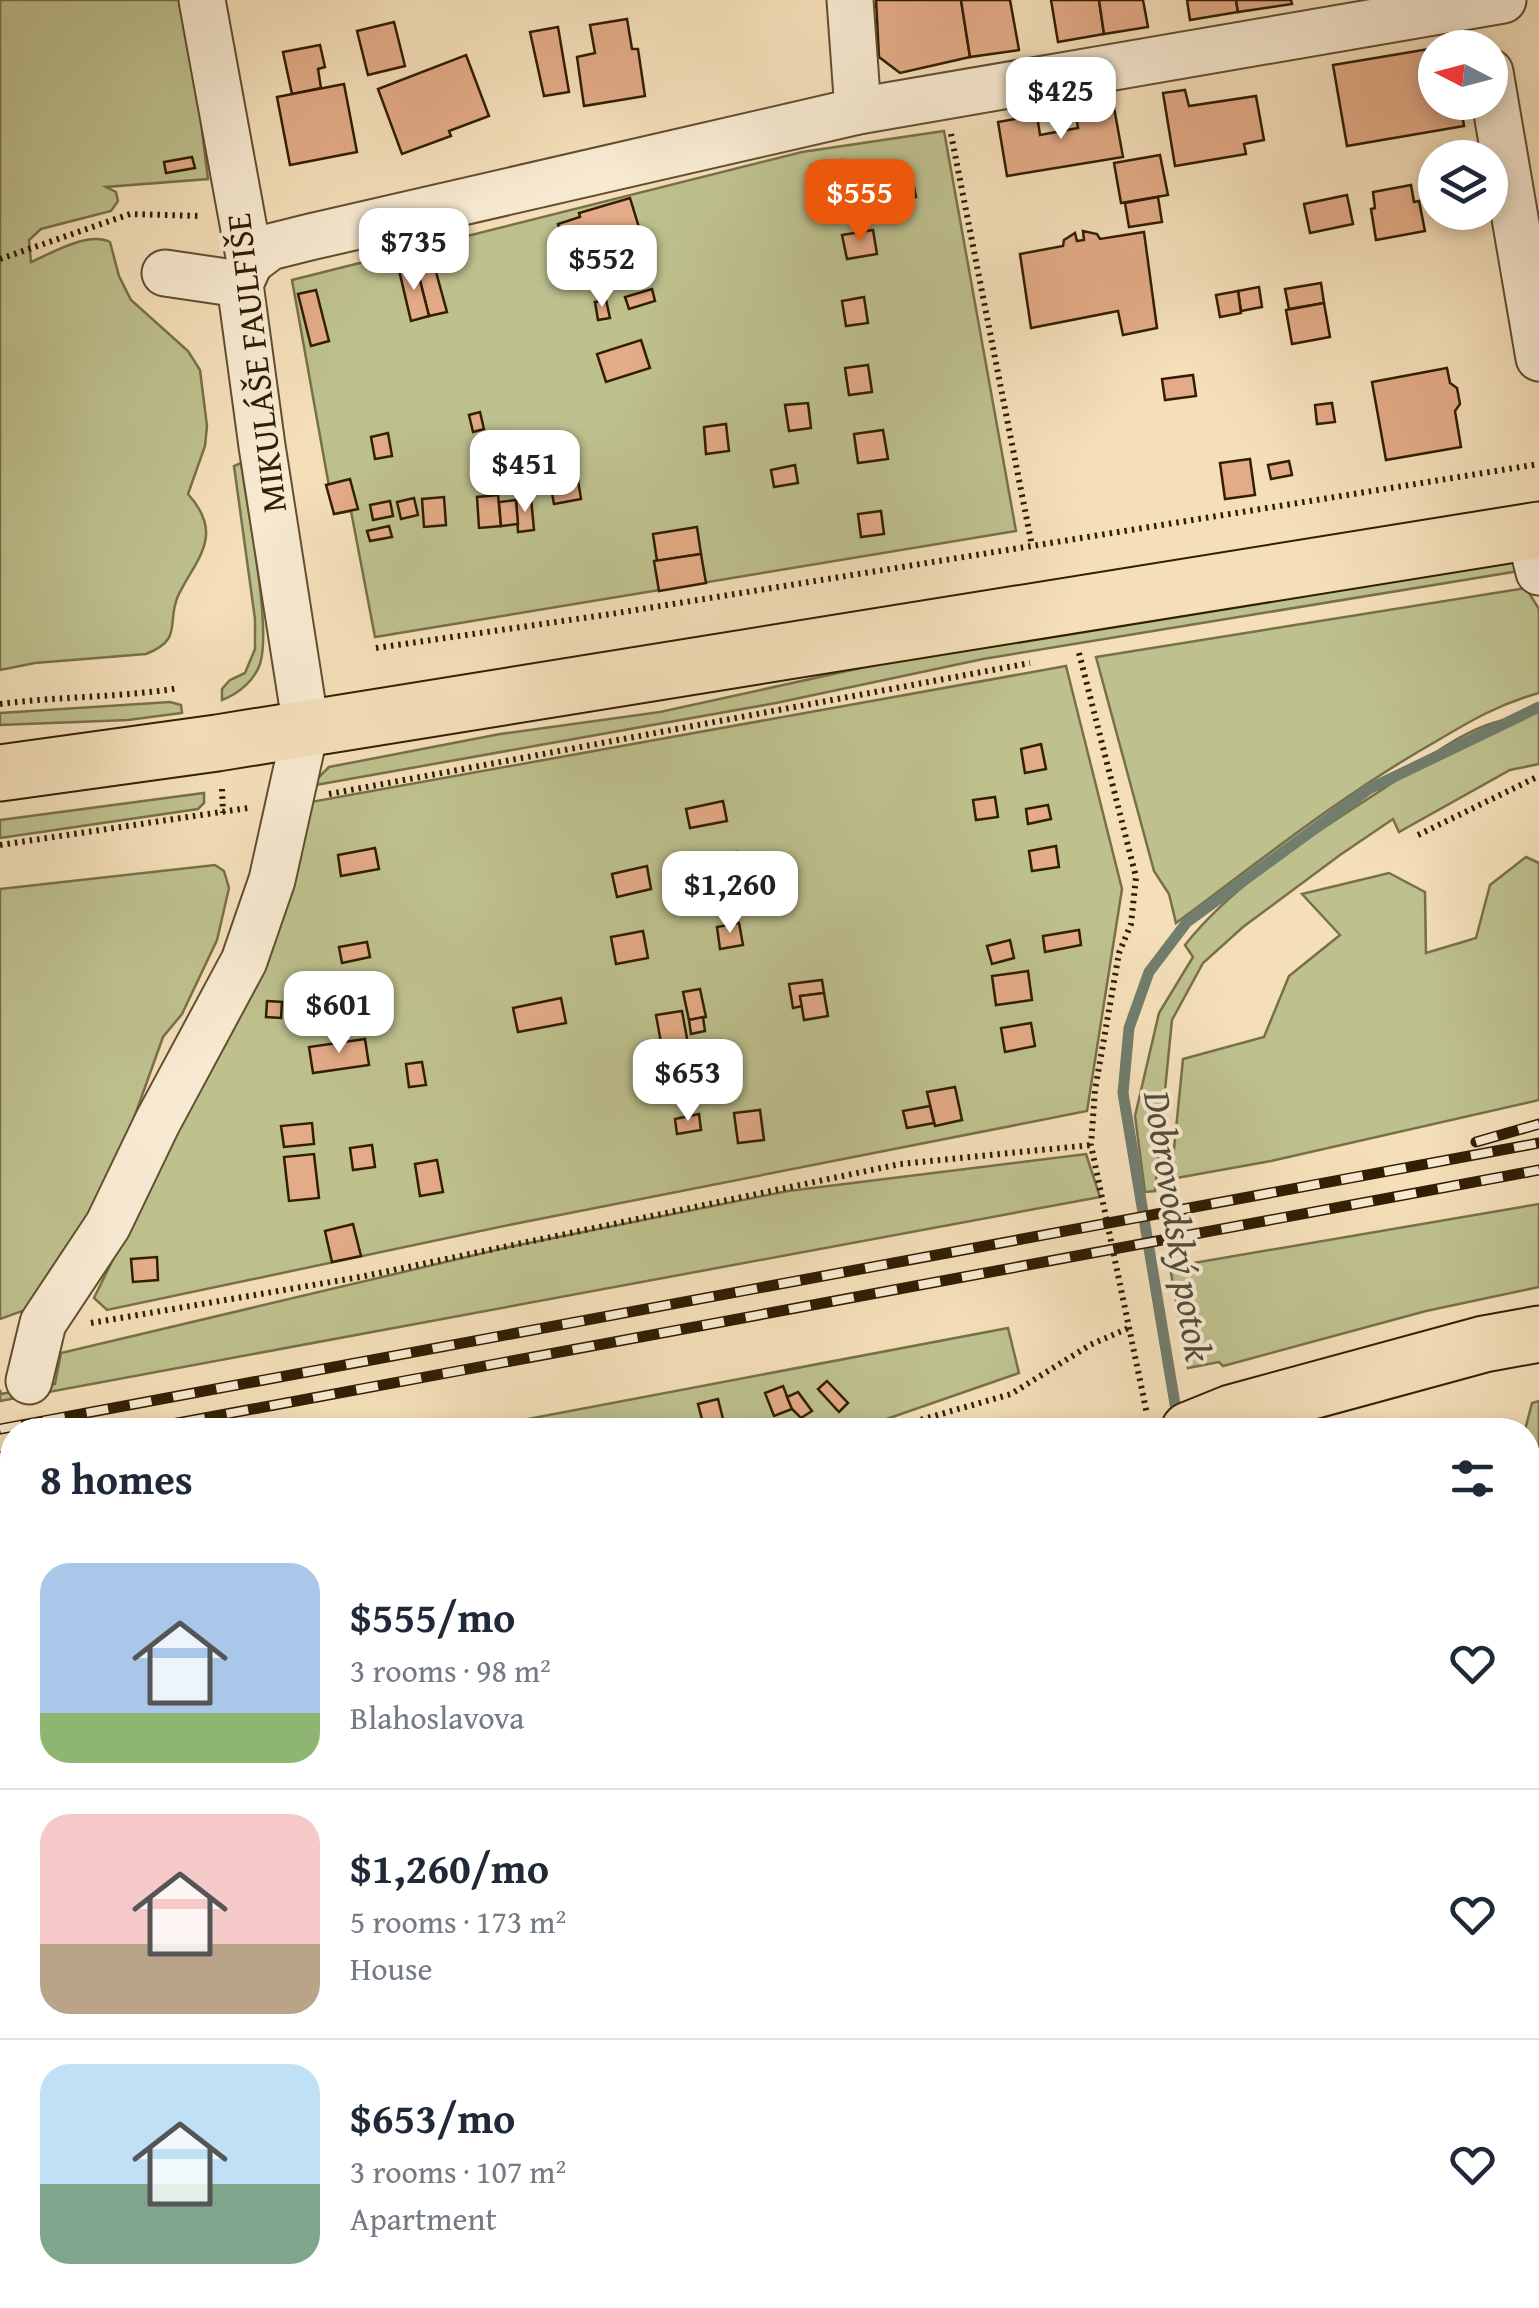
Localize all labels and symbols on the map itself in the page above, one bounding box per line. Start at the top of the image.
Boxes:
north arrow [1418,30,1508,120]
pin: $425 [1002,57,1120,142]
pin: $555 [801,159,919,244]
pin: $735 [355,208,473,293]
street label: MIKULÁŠE FAULFIŠE [212,211,299,516]
pin: $552 [543,225,661,310]
pin: $451 [466,430,584,515]
pin: $1,260 [649,851,811,936]
pin: $601 [280,971,398,1056]
pin: $653 [629,1039,747,1124]
water label: Dobrovodský potok [1130,1086,1228,1366]

